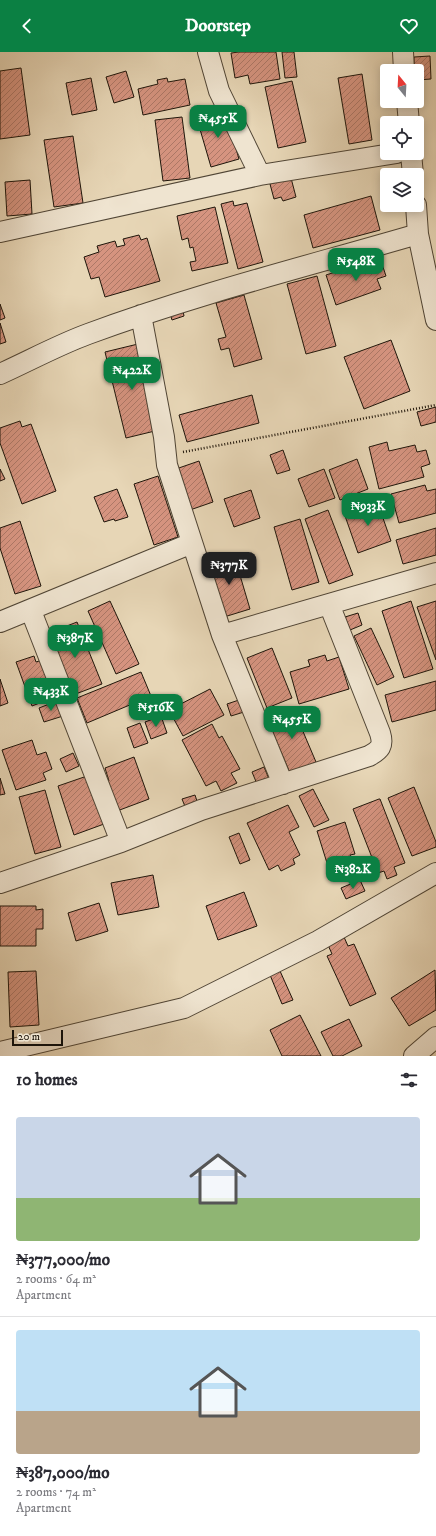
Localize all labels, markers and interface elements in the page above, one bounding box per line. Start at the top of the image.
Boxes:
icon: back [16,15,38,37]
text: Doorstep [185,15,251,37]
icon: heart [398,15,420,37]
north arrow [380,64,424,108]
map controls [380,64,424,212]
pin: ₦455K [190,105,246,139]
text: ₦455K [199,110,237,126]
button: locate [380,116,424,160]
button: layers [380,168,424,212]
pin: ₦548K [328,248,384,282]
text: ₦548K [337,253,375,269]
pin: ₦422K [104,357,160,391]
text: ₦422K [113,362,151,378]
pin: ₦933K [340,493,396,527]
text: ₦933K [351,498,385,514]
pin: ₦377K [201,552,257,586]
text: ₦377K [210,557,248,573]
pin: ₦387K [47,625,103,659]
text: ₦387K [57,630,93,646]
pin: ₦433K [23,678,79,712]
text: ₦433K [33,683,69,699]
pin: ₦516K [128,694,184,728]
text: ₦516K [138,699,174,715]
pin: ₦455K [264,706,320,740]
text: ₦455K [273,711,311,727]
pin: ₦382K [325,856,381,890]
text: ₦382K [335,861,371,877]
scale bar [12,1028,63,1047]
text: 20 m [18,1030,40,1044]
text: 10 homes [16,1069,78,1091]
icon: filters [398,1069,420,1091]
icon: home [182,1143,254,1215]
text: ₦377,000/mo [16,1249,110,1271]
text: 2 rooms · 64 m² [16,1271,96,1287]
text: Apartment [16,1287,71,1303]
icon: home [182,1356,254,1428]
text: ₦387,000/mo [16,1462,110,1484]
text: 2 rooms · 74 m² [16,1484,96,1500]
text: Apartment [16,1500,71,1516]

